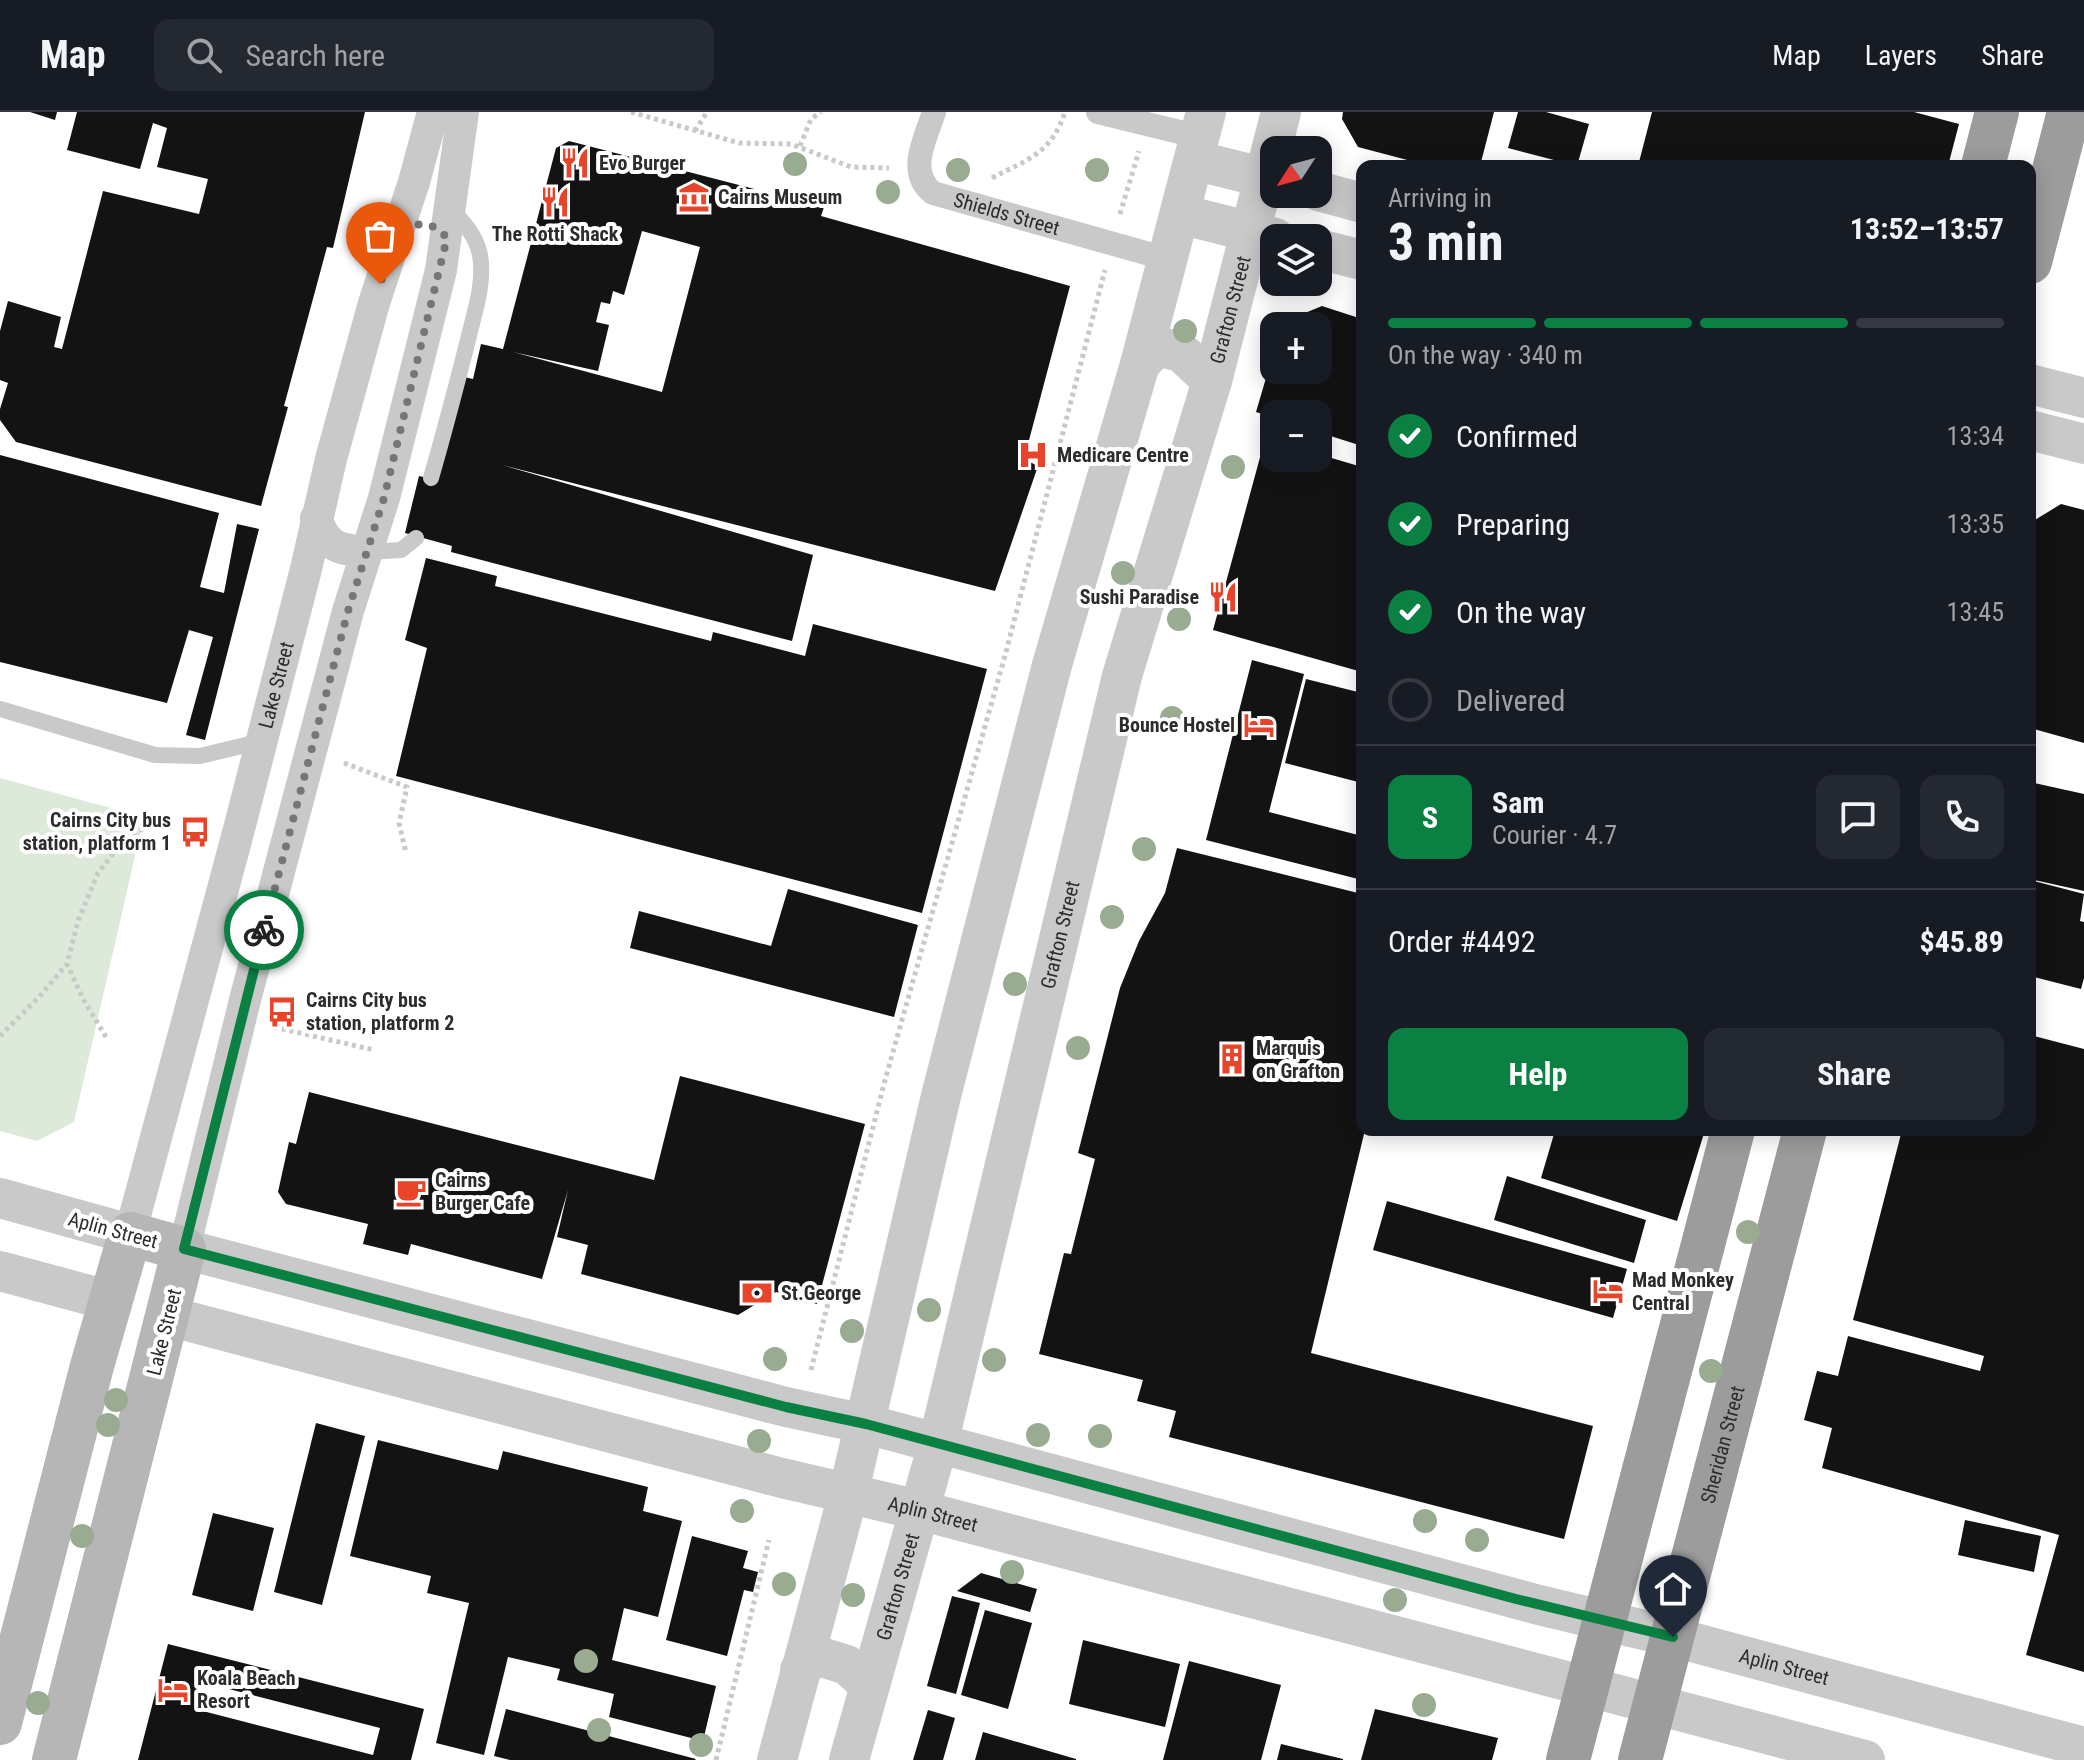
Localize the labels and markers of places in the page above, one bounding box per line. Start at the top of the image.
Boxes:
restaurant icon: Evo Burger [558,146,592,180]
place label: Evo Burger [599,151,686,175]
museum icon: Cairns Museum [677,180,711,214]
restaurant icon: The Rotti Shack [538,185,572,219]
place label: Cairns Museum [718,185,842,209]
pin [346,202,414,284]
place label: The Rotti Shack [492,222,619,246]
hospital icon: Medicare Centre [1016,438,1050,472]
place label: Medicare Centre [1057,443,1189,467]
restaurant icon: Sushi Paradise [1206,580,1240,614]
place label: Sushi Paradise [1080,585,1199,609]
hotel icon: Bounce Hostel [1242,708,1276,742]
place label: Bounce Hostel [1119,713,1235,737]
place label: Cairns City bus station, platform 1 [23,808,171,855]
bus stop icon: Cairns City bus station, platform 1 [178,815,212,849]
place label: Cairns City bus station, platform 2 [306,988,454,1035]
bus stop icon: Cairns City bus station, platform 2 [265,995,299,1029]
place label: Marquis on Grafton [1256,1036,1340,1083]
building icon: Marquis on Grafton [1215,1042,1249,1076]
place label: Cairns Burger Cafe [435,1168,530,1215]
cafe icon: Cairns Burger Cafe [394,1175,428,1209]
place label: Mad Monkey Central [1632,1268,1734,1315]
hotel icon: Mad Monkey Central [1591,1274,1625,1308]
bank icon: St.George [740,1276,774,1310]
place label: St.George [781,1281,861,1305]
pin [1639,1555,1707,1637]
place label: Koala Beach Resort [197,1666,296,1713]
hotel icon: Koala Beach Resort [156,1673,190,1707]

